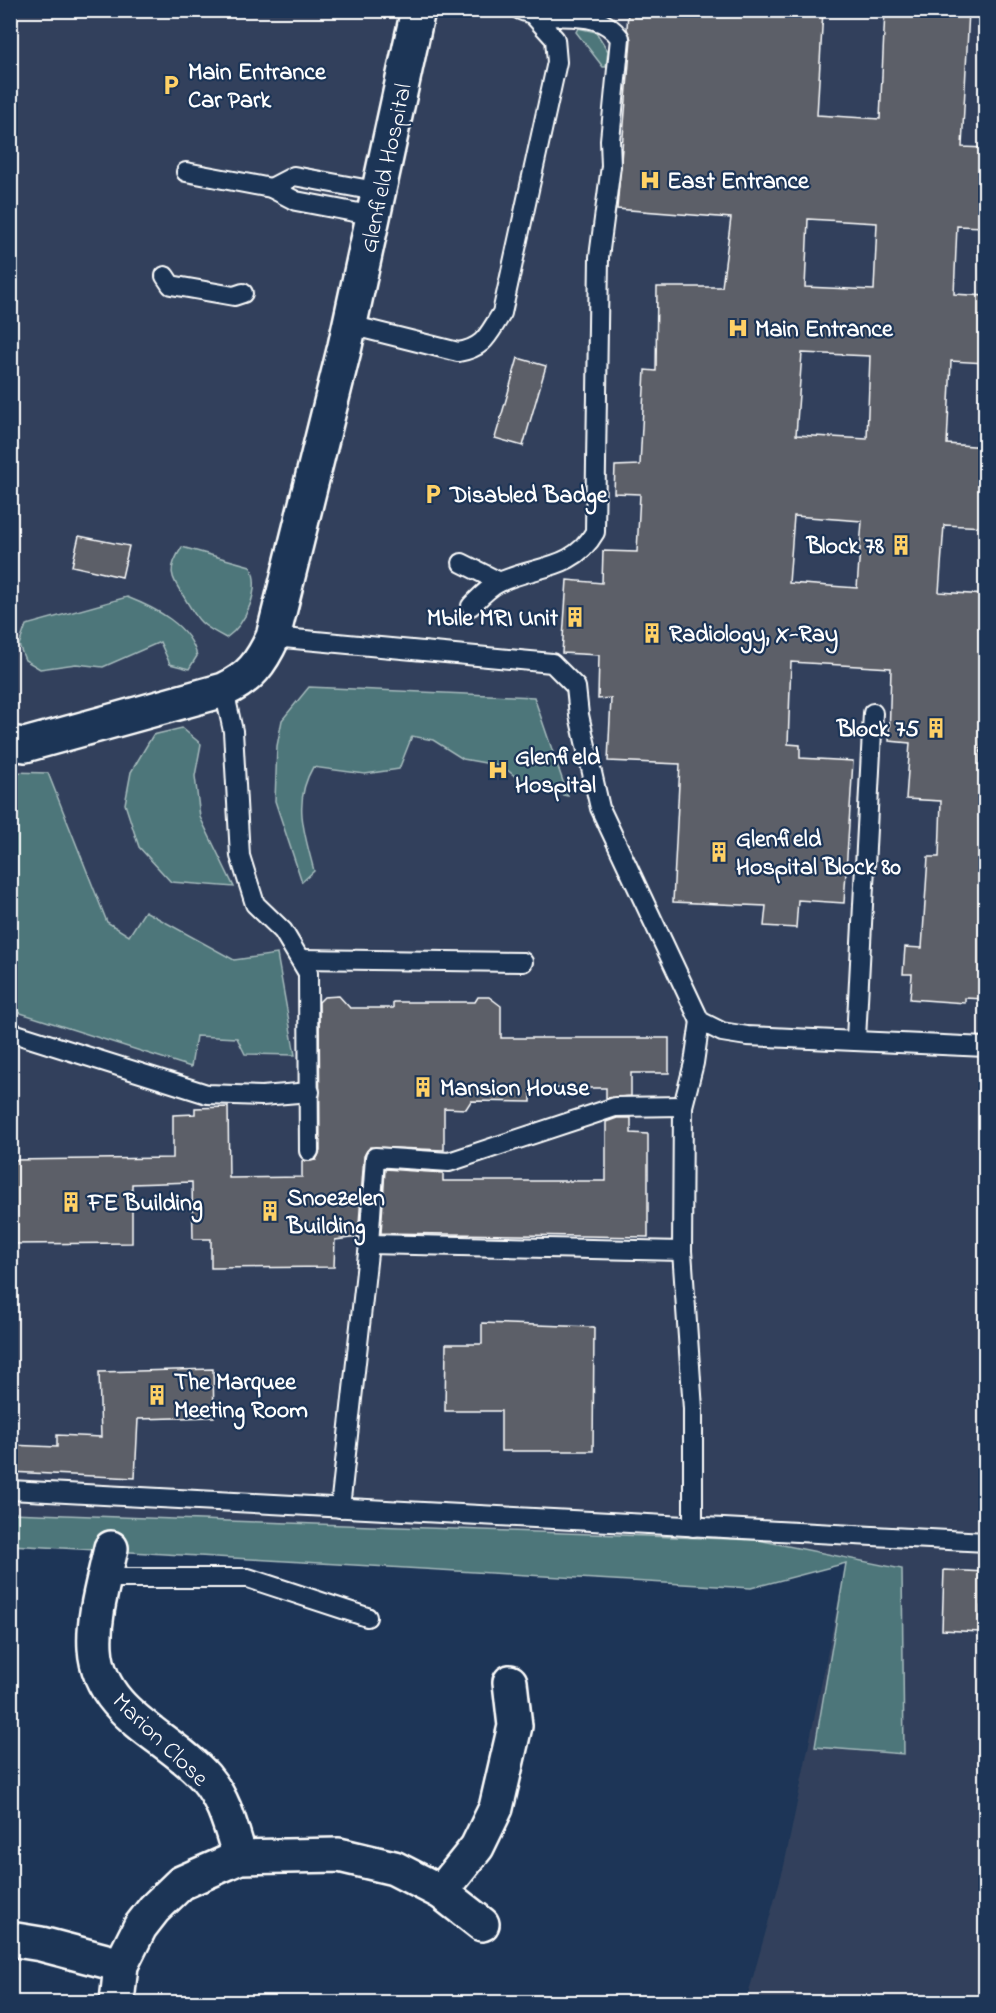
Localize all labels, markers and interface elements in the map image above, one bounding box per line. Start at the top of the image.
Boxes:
place label: Main Entrance Car Park [188,56,327,119]
parking icon: Main Entrance Car Park [159,73,183,97]
street label: Glenfield Hospital [352,81,422,257]
place label: East Entrance [667,165,810,200]
hospital icon: East Entrance [638,168,662,192]
place label: Main Entrance [755,313,894,348]
hospital icon: Main Entrance [726,316,750,340]
place label: Disabled Badge [449,479,609,515]
parking icon: Disabled Badge [421,482,445,506]
place label: Block 78 [806,530,884,565]
building icon: Block 78 [889,533,913,557]
place label: Mbile MRI Unit [427,602,559,637]
building icon: Mbile MRI Unit [563,605,587,629]
place label: Radiology, X-Ray [669,618,838,654]
building icon: Radiology, X-Ray [640,621,664,645]
place label: Block 75 [836,713,919,748]
building icon: Block 75 [924,716,948,740]
place label: Glenfield Hospital [515,741,601,804]
hospital icon: Glenfield Hospital [486,758,510,782]
place label: Glenfield Hospital Block 80 [736,823,901,886]
building icon: Glenfield Hospital Block 80 [707,840,731,864]
place label: Mansion House [440,1072,591,1107]
building icon: Mansion House [411,1075,435,1099]
place label: Snoezelen Building [286,1182,385,1246]
place label: FE Building [87,1187,203,1223]
building icon: FE Building [59,1190,83,1214]
building icon: Snoezelen Building [258,1199,282,1223]
place label: The Marquee Meeting Room [174,1366,308,1430]
building icon: The Marquee Meeting Room [145,1383,169,1407]
street label: Marion Close [103,1686,216,1796]

